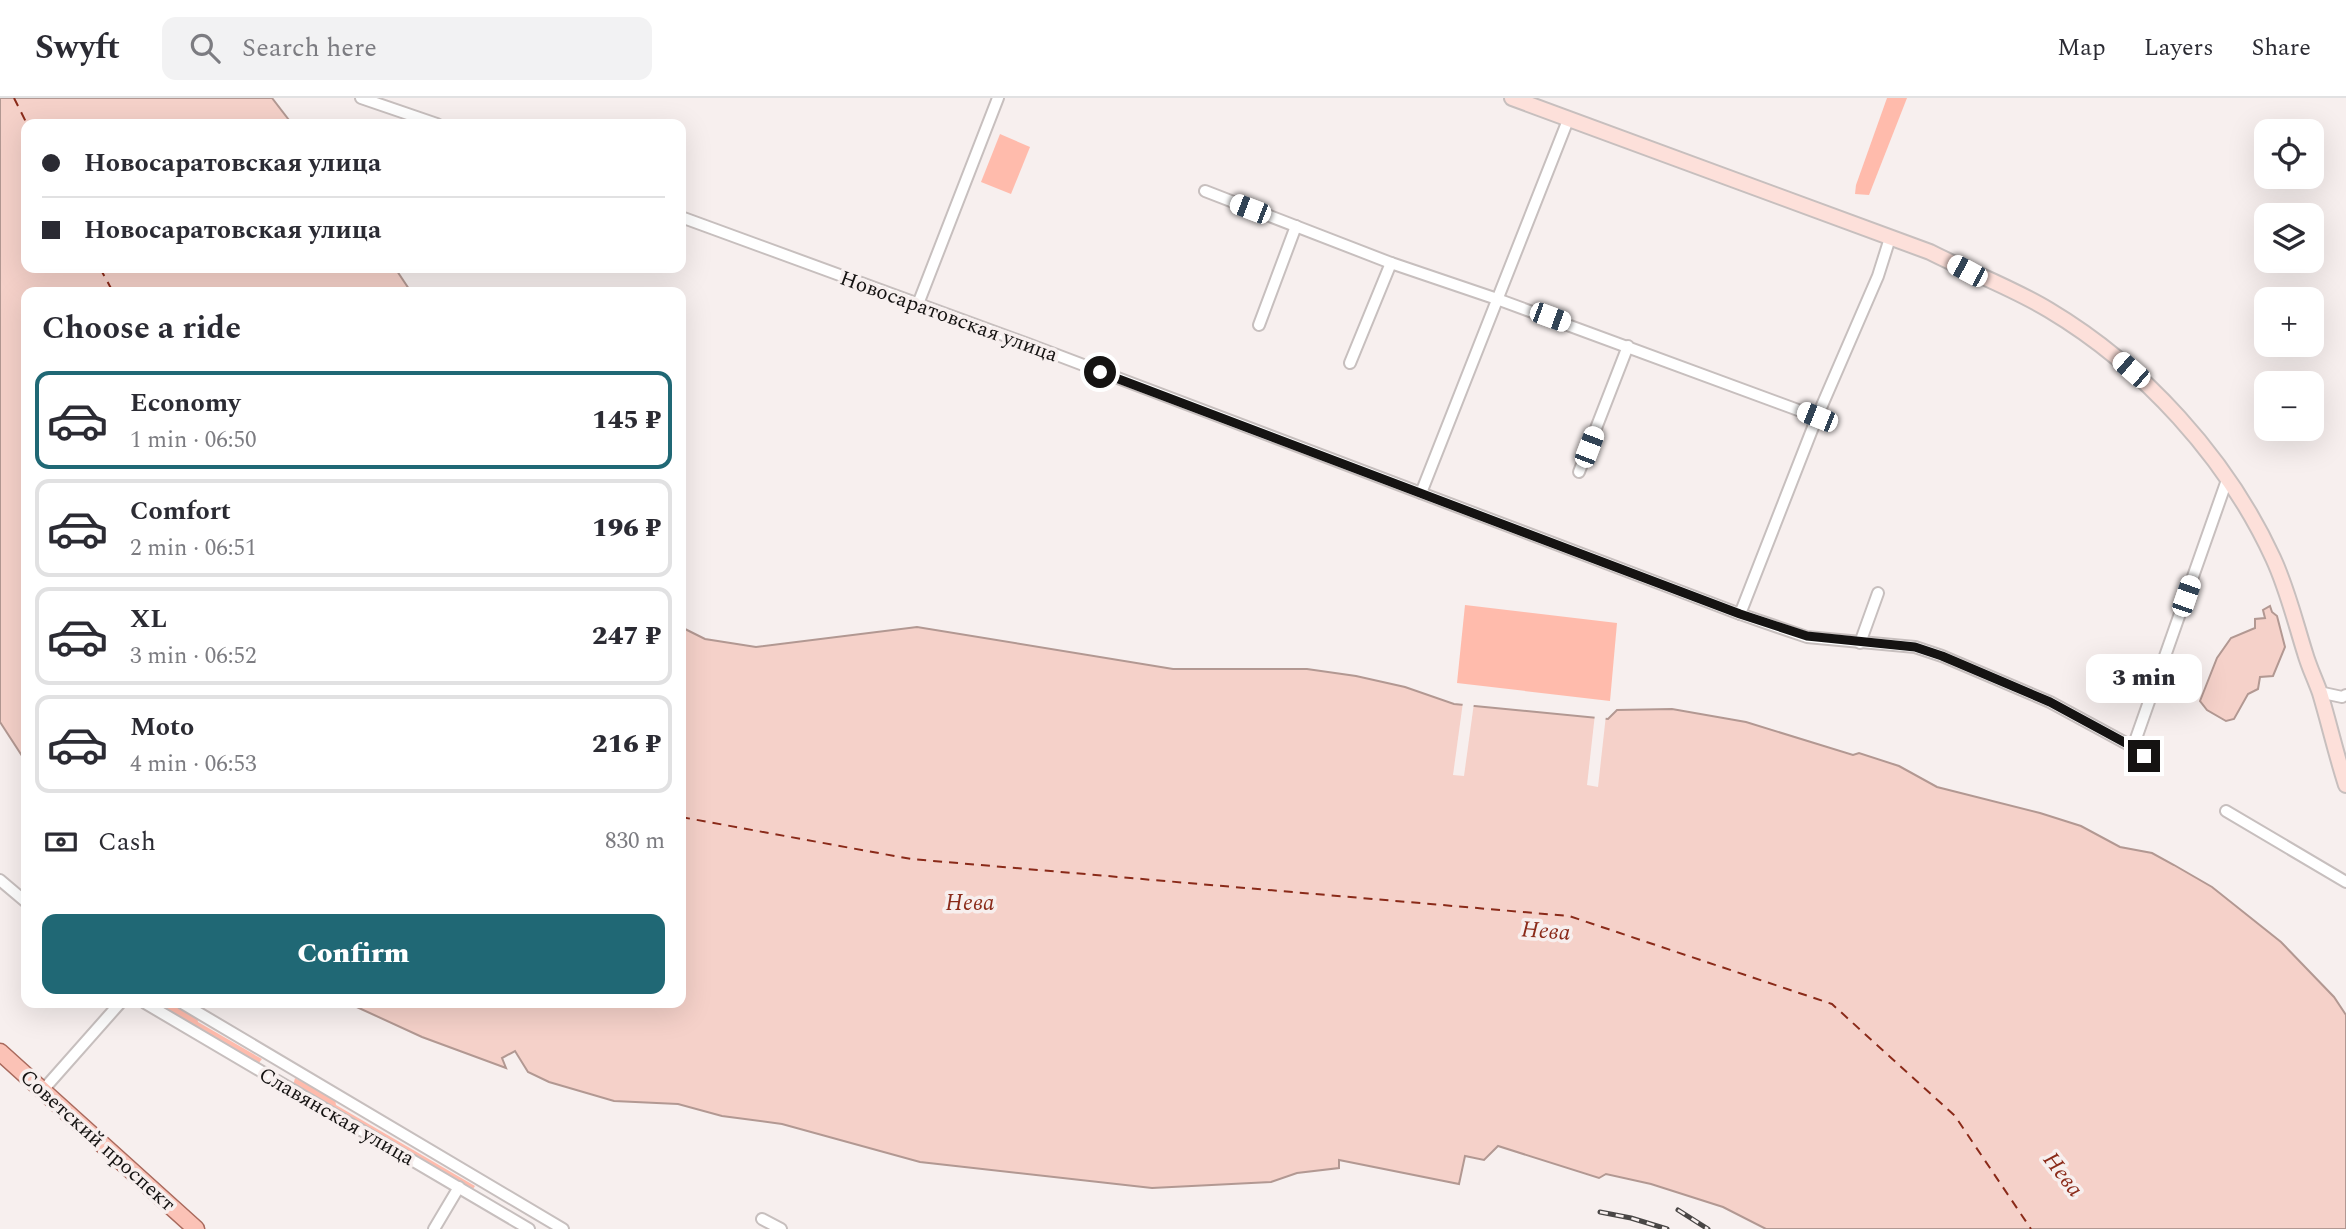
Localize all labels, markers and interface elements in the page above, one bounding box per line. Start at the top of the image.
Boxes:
search box [162,17,652,80]
text: Swyft [35,23,120,73]
text: Search here [242,28,377,68]
icon: search [186,29,224,67]
text: Map [2057,30,2106,66]
text: Layers [2144,30,2214,66]
text: Share [2252,30,2311,66]
map controls [2254,119,2324,441]
button: locate [2254,119,2324,189]
text: Новосаратовская улица [84,143,381,183]
car [1227,192,1274,226]
button: layers [2254,203,2324,273]
text: Новосаратовская улица [84,210,381,250]
car [1944,252,1991,290]
street label: Новосаратовская улица [835,263,1063,372]
button: + [2254,287,2324,357]
car [1527,300,1574,334]
text: Choose a ride [42,304,241,353]
car [2109,348,2154,392]
route start [1084,356,1116,388]
button: − [2254,371,2324,441]
text: Economy [130,383,240,423]
icon: car [46,389,109,452]
car [1794,399,1841,435]
text: 145 ₽ [592,400,661,440]
text: 1 min · 06:50 [130,423,257,458]
car [1572,424,1607,470]
text: Comfort [130,491,231,531]
icon: car [46,497,109,560]
text: 196 ₽ [592,508,661,548]
text: 2 min · 06:51 [130,531,257,566]
car [2170,573,2203,619]
text: XL [130,599,167,639]
icon: car [46,605,109,668]
text: 247 ₽ [592,616,661,656]
text: 3 min · 06:52 [130,639,257,674]
callout: 3 min [2086,654,2202,704]
text: 3 min [2112,661,2176,696]
text: Moto [130,707,194,747]
icon: car [46,713,109,776]
text: 216 ₽ [592,724,661,764]
route end [2128,740,2160,772]
text: 4 min · 06:53 [130,747,257,782]
text: Cash [98,822,156,862]
icon: cash [42,823,80,861]
text: 830 m [605,824,665,859]
water label: Нева [945,886,995,921]
water label: Нева [1520,912,1572,951]
button: Confirm [42,914,665,994]
street label: Славянская улица [252,1059,421,1175]
street label: Советский проспект [12,1062,182,1220]
water label: Нева [2034,1145,2092,1205]

